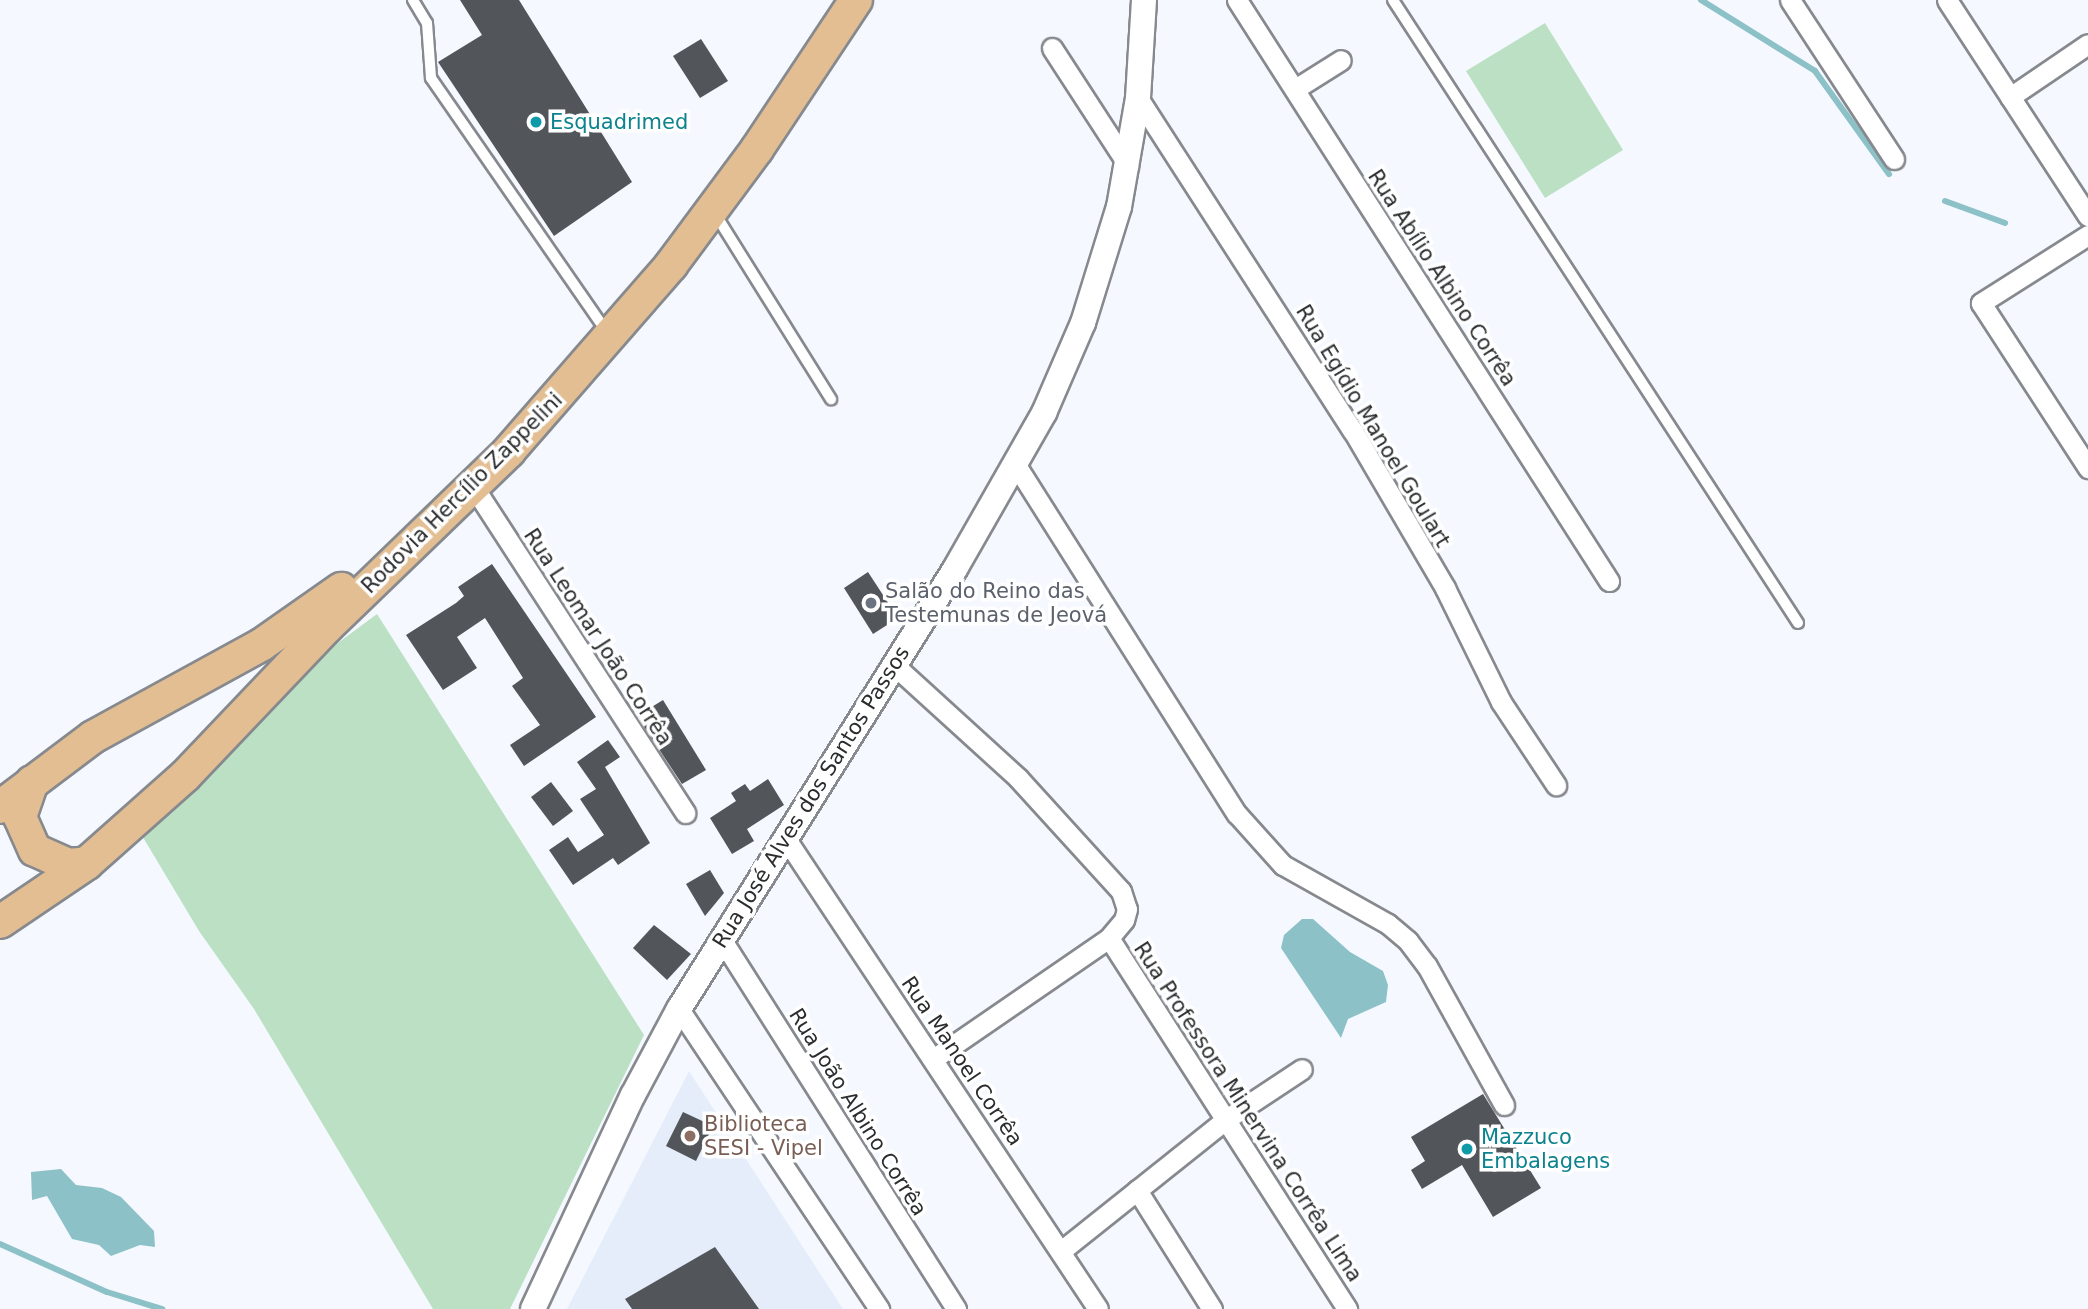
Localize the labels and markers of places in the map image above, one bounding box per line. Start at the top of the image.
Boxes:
place label: Esquadrimed [550,109,688,135]
marker: Esquadrimed [528,114,544,130]
place label: Salão do Reino das Testemunas de Jeová [885,578,1107,628]
marker: Salão do Reino das Testemunas de Jeová [863,595,879,611]
place label: Biblioteca SESI - Vipel [704,1111,823,1161]
place label: Mazzuco Embalagens [1481,1124,1610,1174]
marker: Biblioteca SESI - Vipel [682,1128,698,1144]
marker: Mazzuco Embalagens [1459,1141,1475,1157]

